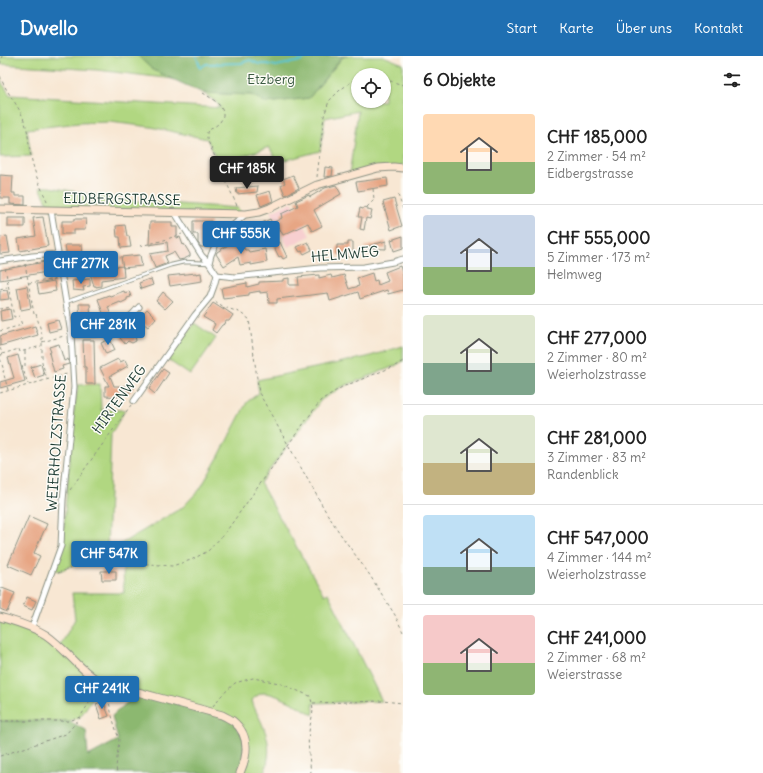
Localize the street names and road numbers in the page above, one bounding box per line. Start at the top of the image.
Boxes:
street label: EIDBERGSTRASSE [63,189,181,209]
street label: HELMWEG [310,242,380,266]
street label: HIRTENWEG [88,361,150,437]
street label: WEIERHOLZSTRASSE [42,374,70,512]

